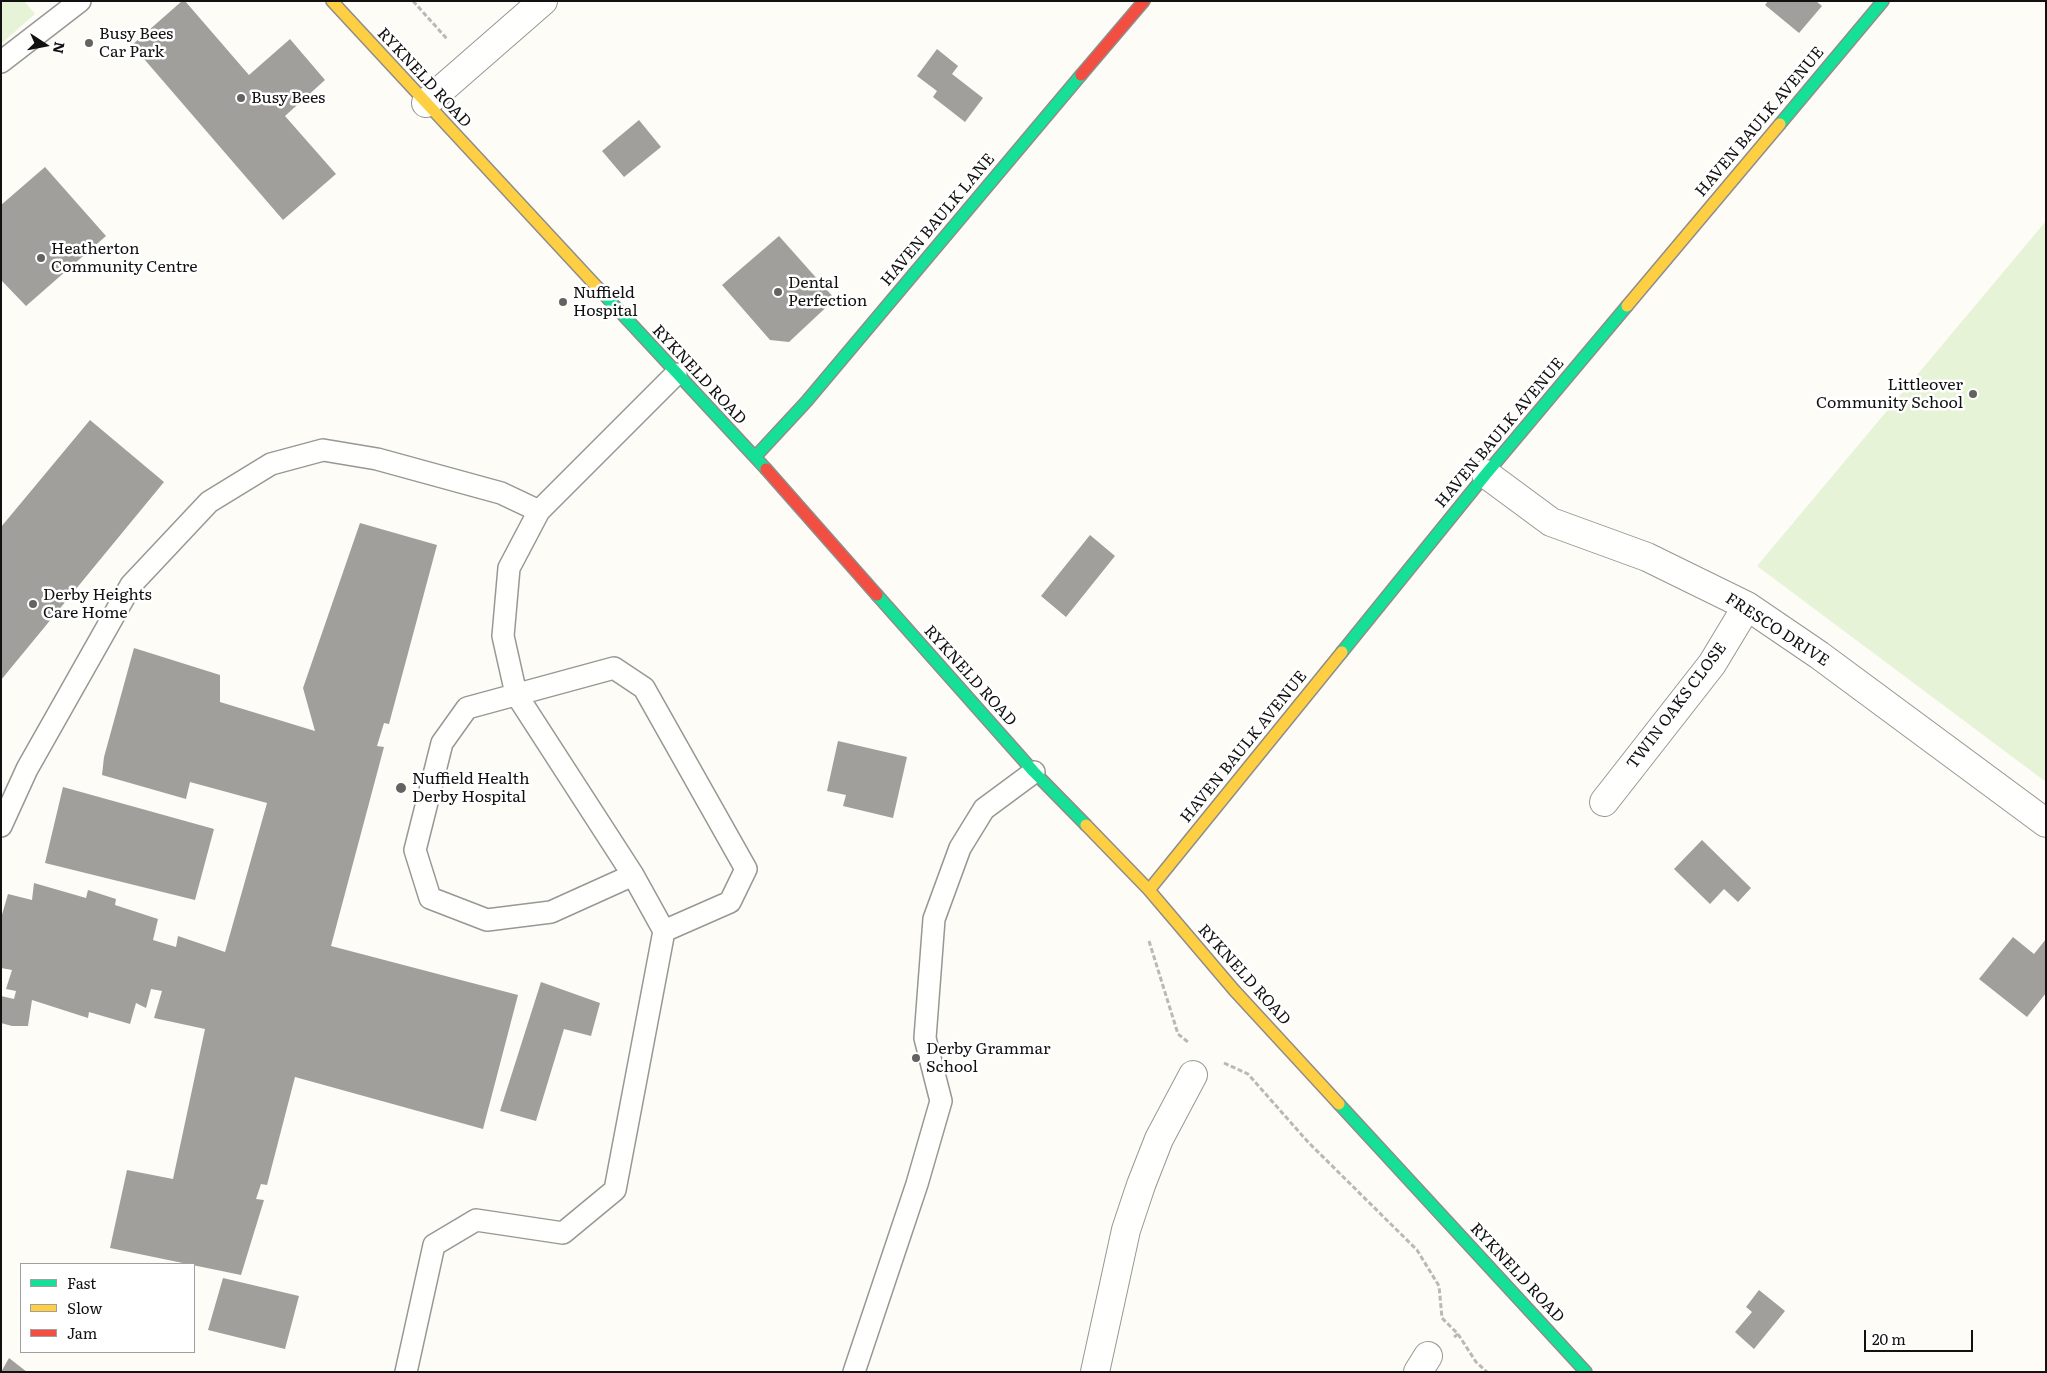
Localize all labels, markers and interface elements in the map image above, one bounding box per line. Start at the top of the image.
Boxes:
north arrow [20,20,70,70]
place label: Busy Bees Car Park [99,24,173,62]
street label: RYKNELD ROAD [373,24,475,132]
marker: Busy Bees Car Park [83,37,95,49]
text: N [49,40,71,56]
street label: HAVEN BAULK AVENUE [1692,43,1828,201]
place label: Busy Bees [251,88,325,108]
marker: Busy Bees [235,92,247,104]
street label: HAVEN BAULK LANE [877,150,999,290]
place label: Heatherton Community Centre [51,239,198,277]
marker: Heatherton Community Centre [35,252,47,264]
place label: Dental Perfection [788,273,867,311]
place label: Nuffield Hospital [573,283,638,321]
marker: Dental Perfection [772,286,784,298]
marker: Nuffield Hospital [557,296,569,308]
street label: RYKNELD ROAD [648,321,750,429]
street label: HAVEN BAULK AVENUE [1432,354,1568,512]
place label: Littleover Community School [1816,375,1963,413]
marker: Littleover Community School [1967,388,1979,400]
place label: Derby Heights Care Home [43,585,152,623]
street label: FRESCO DRIVE [1721,589,1833,671]
marker: Derby Heights Care Home [27,598,39,610]
street label: RYKNELD ROAD [920,622,1020,730]
street label: TWIN OAKS CLOSE [1623,639,1731,773]
street label: HAVEN BAULK AVENUE [1177,667,1311,827]
place label: Nuffield Health Derby Hospital [412,769,530,807]
marker: Nuffield Health Derby Hospital [394,781,408,795]
street label: RYKNELD ROAD [1194,921,1294,1029]
place label: Derby Grammar School [926,1039,1050,1077]
marker: Derby Grammar School [910,1052,922,1064]
street label: RYKNELD ROAD [1466,1219,1568,1327]
legend [20,1263,195,1353]
text: Fast [67,1271,96,1294]
text: Slow [67,1296,102,1319]
scale bar [1867,1320,1976,1352]
text: Jam [67,1321,97,1344]
text: 20 m [1872,1327,1906,1350]

